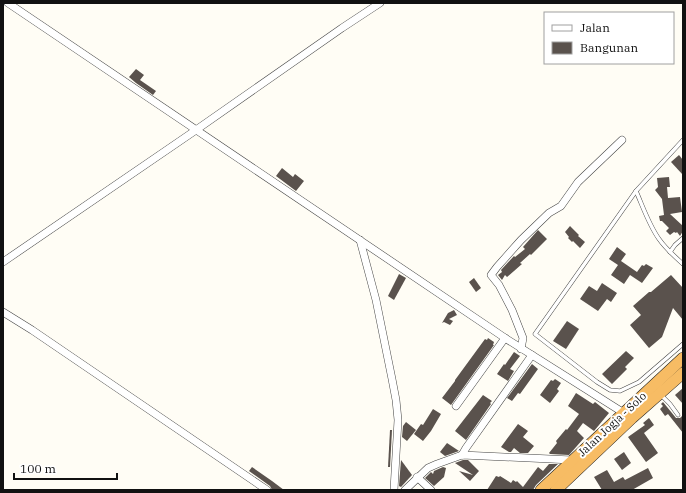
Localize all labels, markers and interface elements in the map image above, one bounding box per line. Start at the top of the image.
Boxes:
legend [544,12,674,64]
text: Jalan [580,20,610,35]
text: Bangunan [580,40,638,55]
street label: Jalan Jogja - Solo [575,389,649,459]
scale bar [14,455,117,481]
text: 100 m [20,461,56,476]

